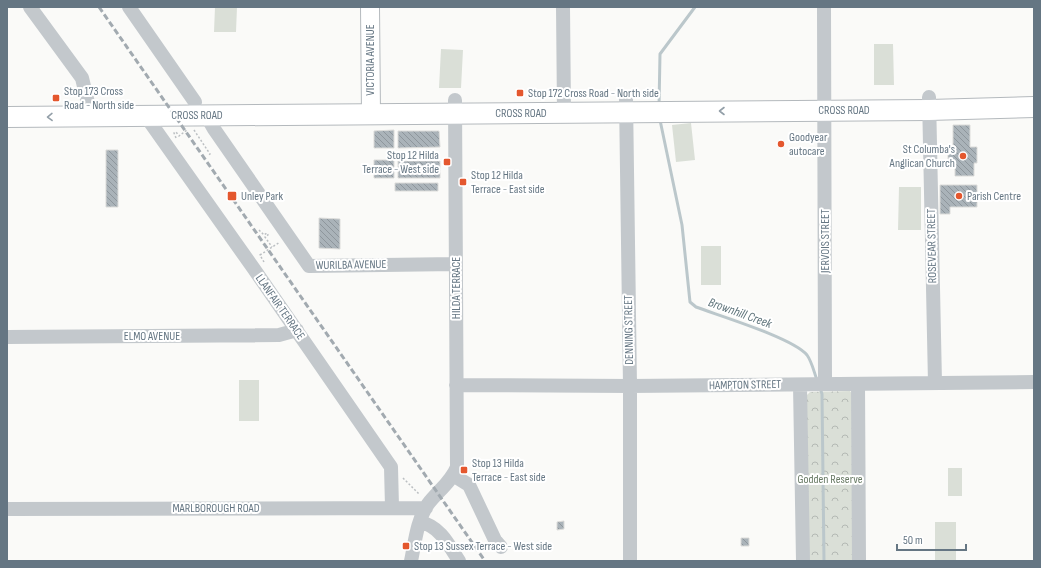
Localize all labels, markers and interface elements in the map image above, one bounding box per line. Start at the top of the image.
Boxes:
street label: VICTORIA AVENUE [363,24,378,96]
place label: Stop 173 Cross Road - North side [64,84,134,113]
place label: Stop 172 Cross Road - North side [528,86,659,101]
marker: Stop 172 Cross Road - North side [515,88,525,98]
marker: Stop 173 Cross Road - North side [51,93,61,103]
street label: CROSS ROAD [818,103,870,118]
street label: CROSS ROAD [495,106,547,121]
one-way arrow [719,107,725,115]
street label: CROSS ROAD [171,108,223,123]
one-way arrow [47,112,53,121]
place label: Goodyear autocare [789,130,828,159]
marker: Goodyear autocare [776,139,786,149]
place label: St Columba's Anglican Church [889,142,955,171]
place label: Stop 12 Hilda Terrace - West side [362,148,439,177]
marker: St Columba's Anglican Church [958,151,968,161]
marker: Stop 12 Hilda Terrace - West side [442,157,452,167]
place label: Stop 12 Hilda Terrace - East side [471,168,545,197]
marker: Stop 12 Hilda Terrace - East side [458,177,468,187]
place label: Unley Park [241,189,284,204]
place label: Parish Centre [967,189,1021,204]
marker: Unley Park [226,190,238,202]
marker: Parish Centre [954,191,964,201]
street label: JERVOIS STREET [818,209,833,274]
street label: ROSEVEAR STREET [924,209,940,283]
street label: WURILBA AVENUE [316,257,387,273]
street label: HILDA TERRACE [449,257,464,319]
street label: LLANFAIR TERRACE [252,271,308,343]
water label: Brownhill Creek [706,294,775,332]
street label: DENNING STREET [621,295,637,365]
street label: ELMO AVENUE [124,329,180,344]
street label: HAMPTON STREET [709,377,781,393]
place label: Stop 13 Hilda Terrace - East side [472,456,546,485]
marker: Stop 13 Hilda Terrace - East side [459,465,469,475]
park label: Godden Reserve [797,472,863,487]
street label: MARLBOROUGH ROAD [172,501,260,516]
scale bar [897,526,966,552]
text: 50 m [903,533,923,548]
place label: Stop 13 Sussex Terrace - West side [414,539,552,554]
marker: Stop 13 Sussex Terrace - West side [401,541,411,551]

